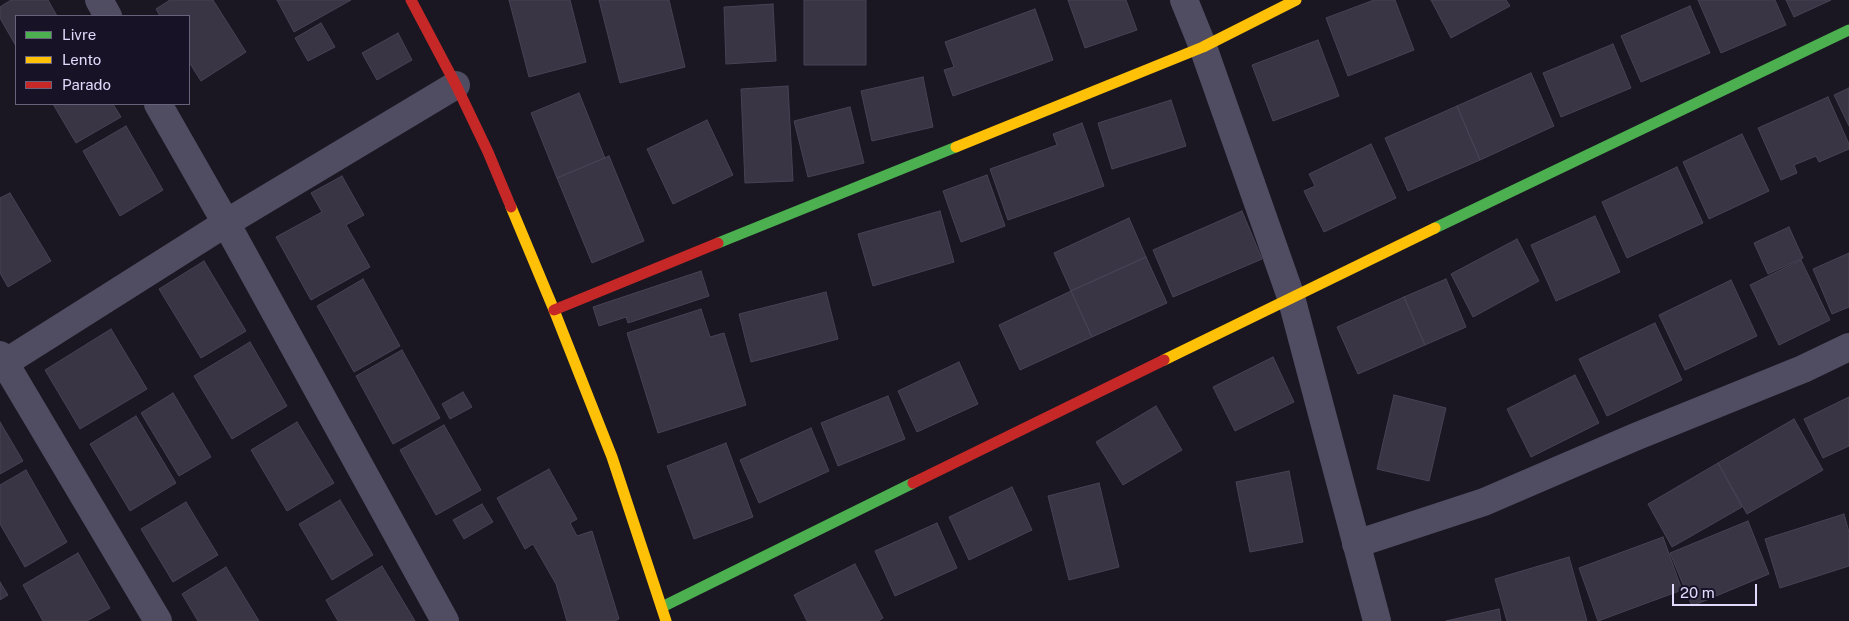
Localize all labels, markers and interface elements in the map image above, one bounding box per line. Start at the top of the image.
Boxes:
legend [15,15,190,105]
text: Livre [62,26,96,43]
text: Lento [62,51,101,68]
text: Parado [62,76,111,93]
scale bar [1674,574,1759,606]
text: 20 m [1680,584,1715,601]

